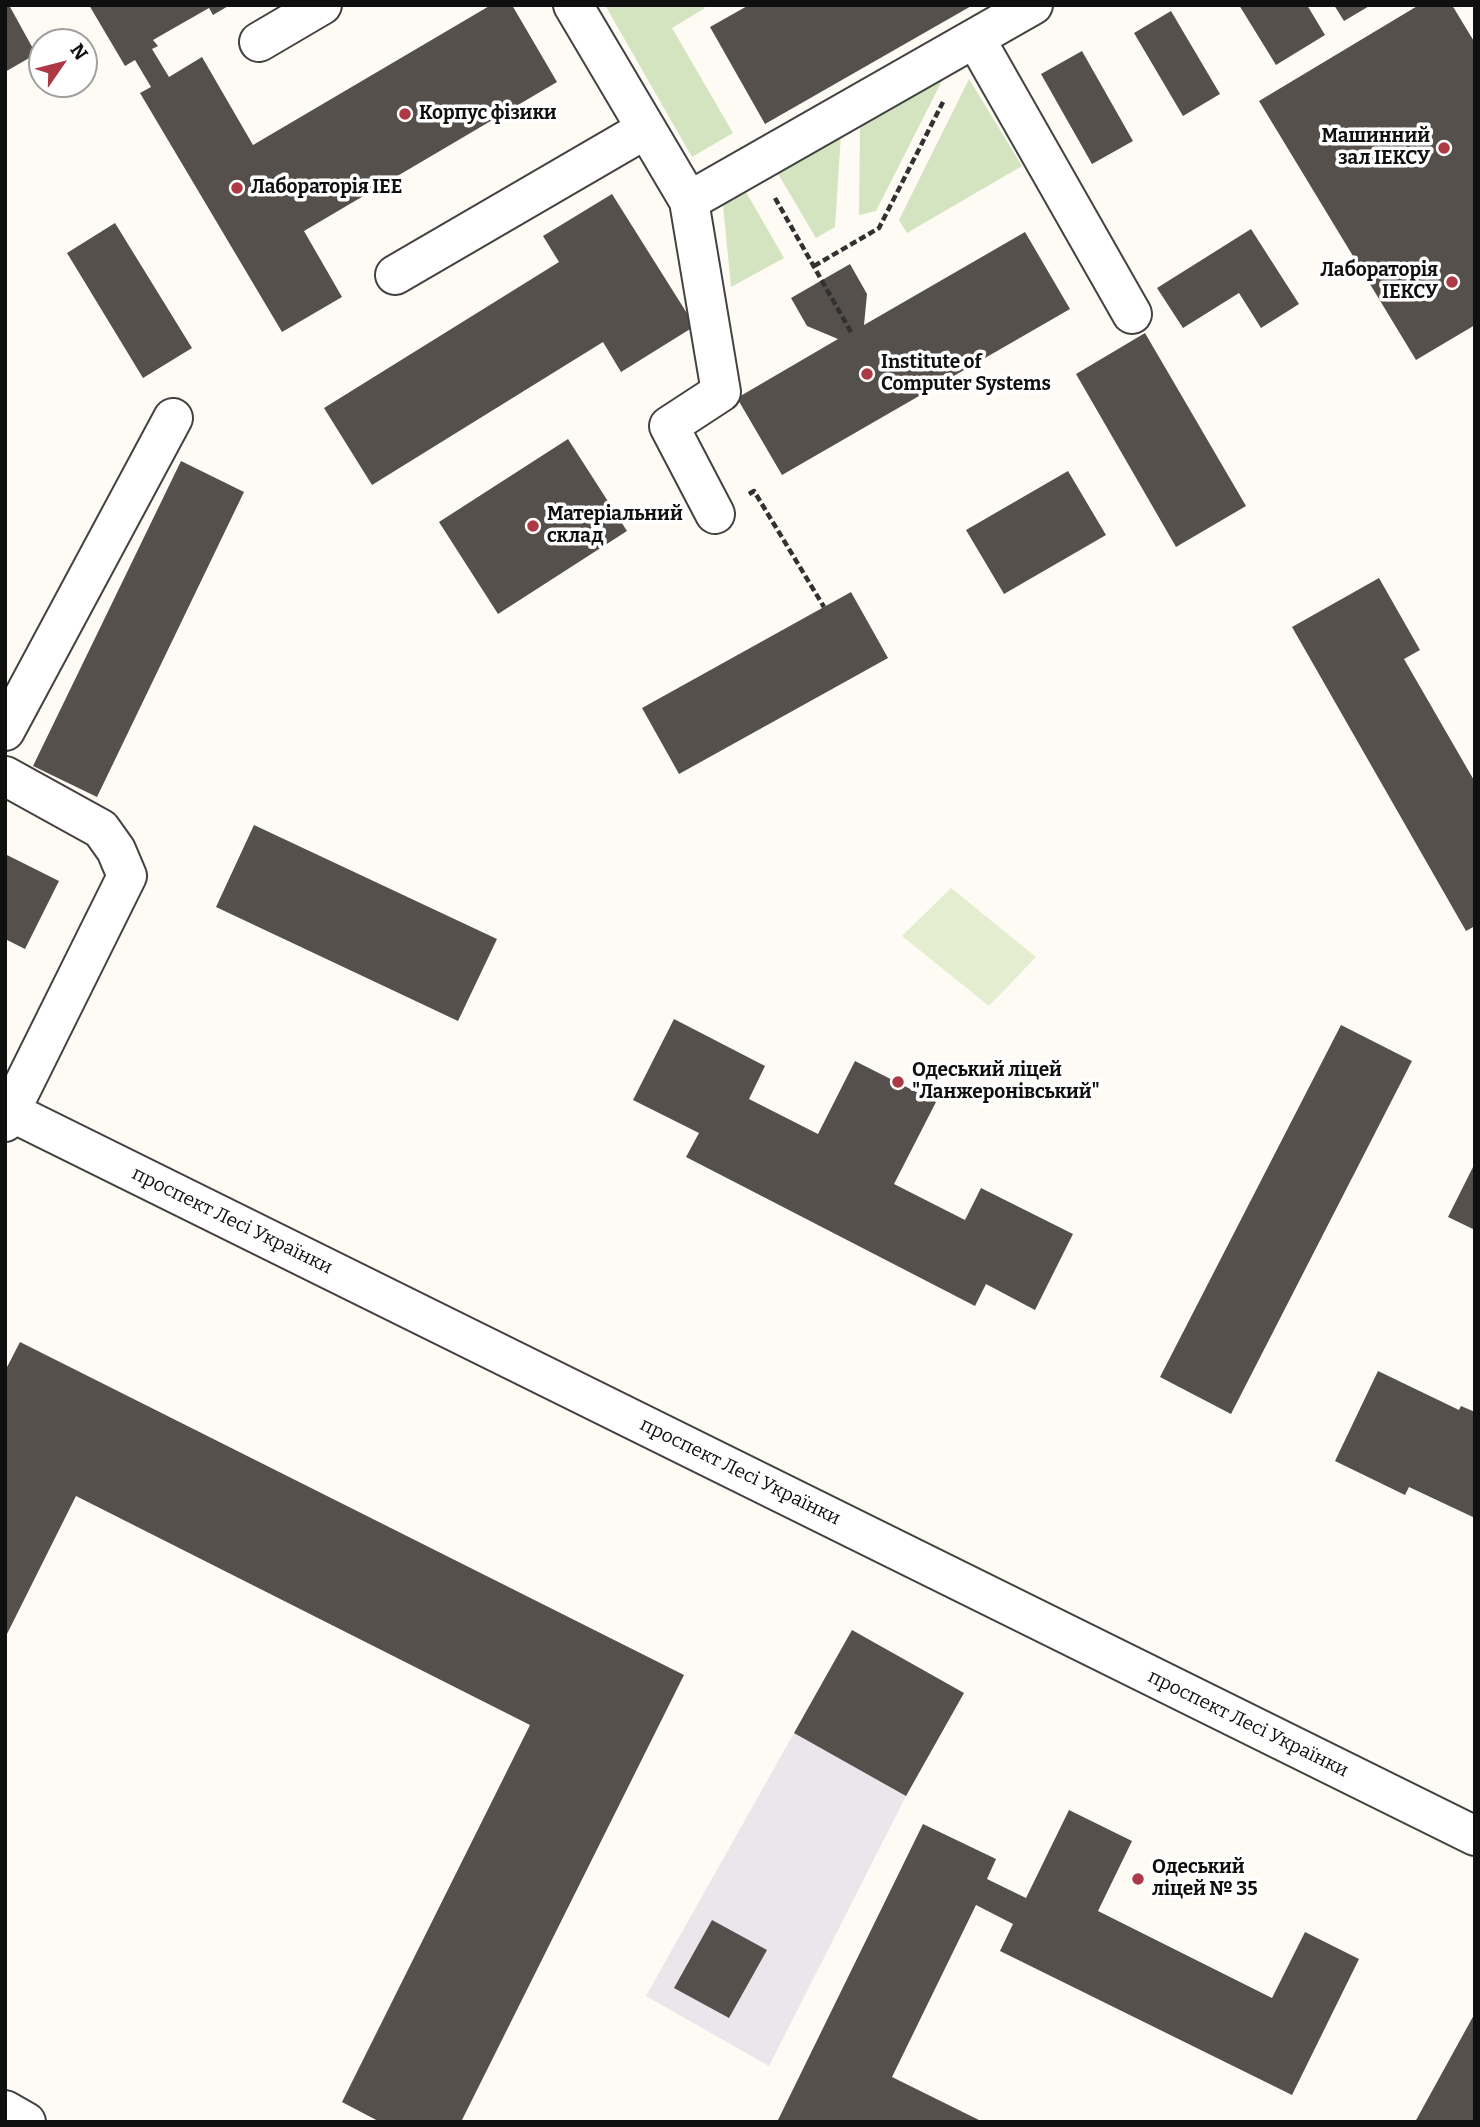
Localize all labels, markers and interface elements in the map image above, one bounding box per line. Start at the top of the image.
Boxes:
north arrow [28,28,98,98]
text: N [65,39,93,64]
place label: Корпус фізики [419,103,557,125]
marker: Корпус фізики [397,106,413,122]
place label: Машинний зал ІЕКСУ [1321,126,1430,170]
marker: Машинний зал ІЕКСУ [1436,140,1452,156]
place label: Лабораторія ІЕЕ [251,177,402,199]
marker: Лабораторія ІЕЕ [229,180,245,196]
place label: Лабораторія ІЕКСУ [1320,260,1438,304]
marker: Лабораторія ІЕКСУ [1444,274,1460,290]
place label: Institute of Computer Systems [881,352,1051,396]
marker: Institute of Computer Systems [859,366,875,382]
place label: Матеріальний склад [547,504,683,548]
marker: Матеріальний склад [525,518,541,534]
place label: Одеський ліцей "Ланжеронівський" [912,1060,1100,1104]
marker: Одеський ліцей "Ланжеронівський" [890,1074,906,1090]
street label: проспект Лесі Українки [128,1162,336,1280]
street label: проспект Лесі Українки [636,1413,844,1531]
street label: проспект Лесі Українки [1144,1665,1352,1783]
place label: Одеський ліцей № 35 [1152,1857,1258,1901]
marker: Одеський ліцей № 35 [1130,1871,1146,1887]

